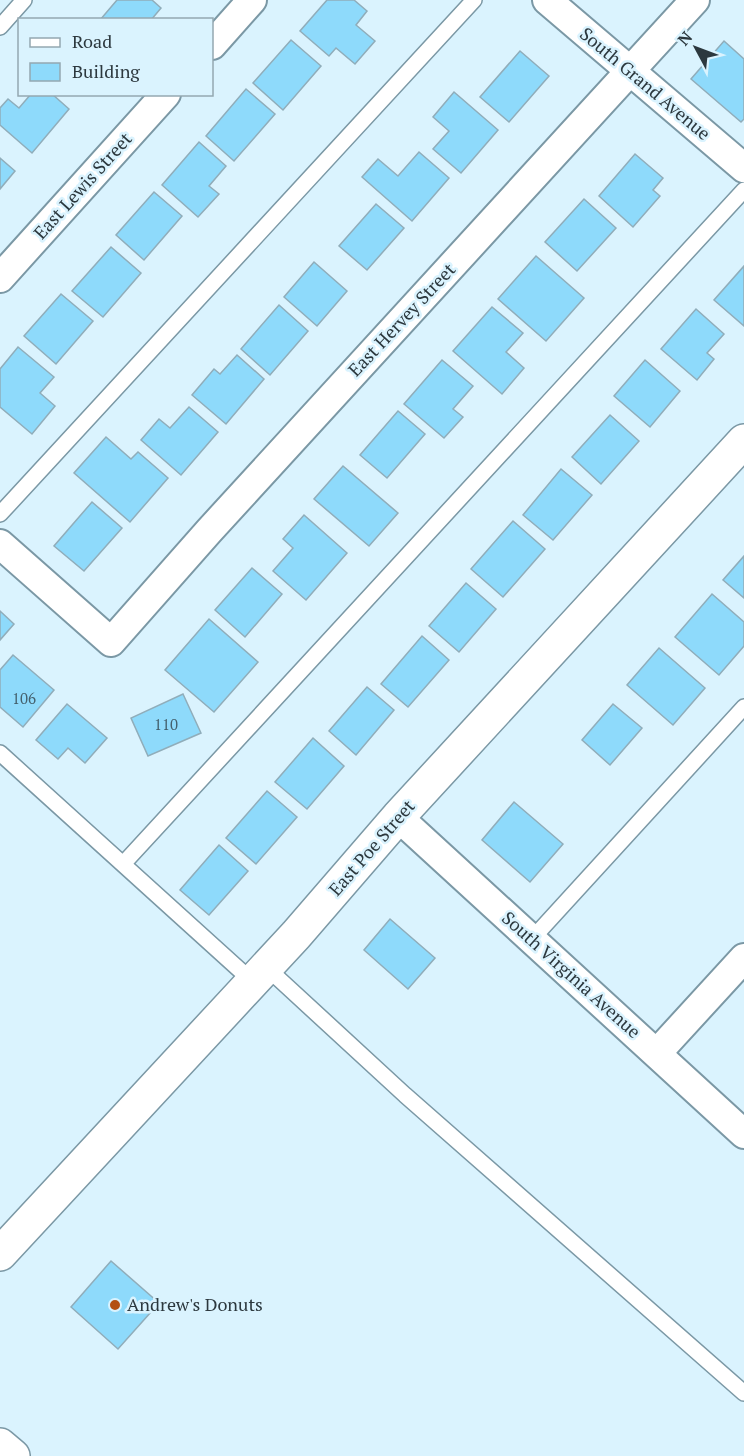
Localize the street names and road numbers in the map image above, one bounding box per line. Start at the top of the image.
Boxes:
street label: South Grand Avenue [575,21,716,145]
street label: East Lewis Street [28,127,137,244]
street label: East Hervey Street [342,257,460,381]
street label: East Poe Street [323,794,420,901]
street label: South Virginia Avenue [497,906,646,1043]

